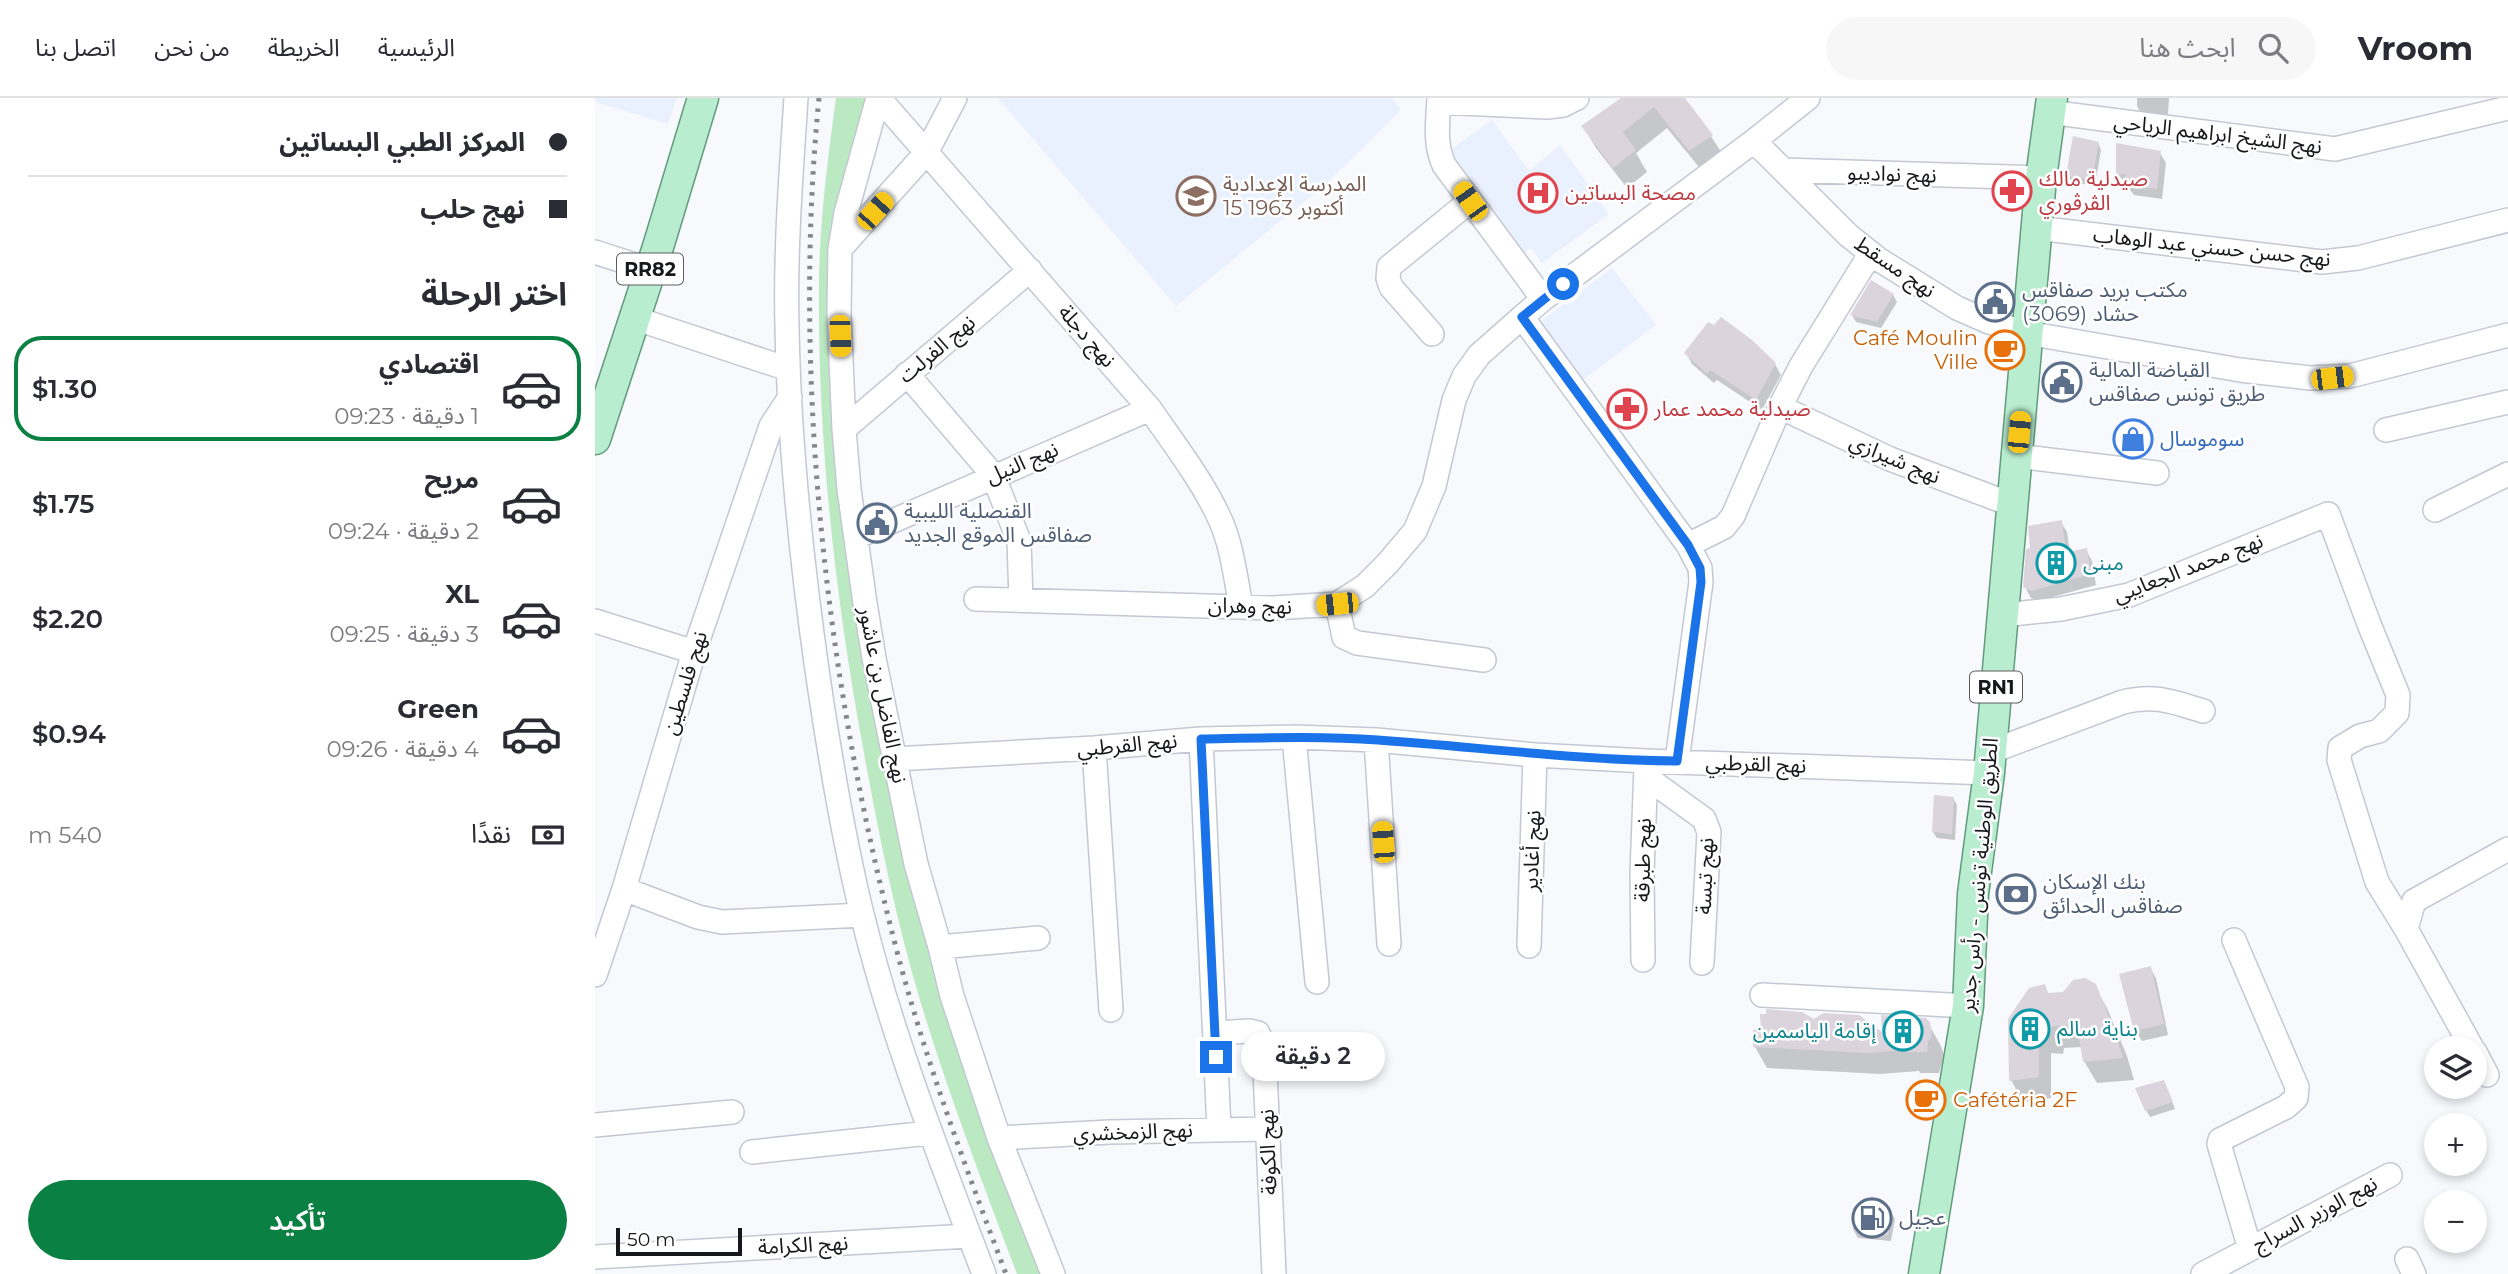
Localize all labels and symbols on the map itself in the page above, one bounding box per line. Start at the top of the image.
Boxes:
street label: نهج الشيخ ابراهيم الرياحي [2112,108,2324,163]
street label: نهج نواديبو [1847,159,1937,191]
place label: صيدلية مالك الڤرڤوري [2039,166,2148,219]
pharmacy icon: صيدلية مالك الڤرڤوري [1991,170,2033,212]
place label: المدرسة الإعدادية 15 أكتوبر 1963 [1223,171,1366,220]
hospital icon: مصحة البساتين [1517,172,1559,214]
school or university icon: المدرسة الإعدادية 15 أكتوبر 1963 [1175,175,1217,217]
car [1450,178,1491,224]
place label: مصحة البساتين [1565,180,1696,205]
car [854,188,897,234]
street label: نهج حسن حسني عبد الوهاب [2092,222,2332,275]
street label: نهج مسقط [1848,230,1940,305]
road number: RR82 [617,253,683,284]
route start [1547,268,1579,300]
place label: مكتب بريد صفاقس حشاد (3069) [2022,277,2188,326]
public building icon: مكتب بريد صفاقس حشاد (3069) [1974,281,2016,323]
street label: نهج دجلة [1051,299,1121,374]
street label: نهج الفرلت [893,309,982,390]
car [829,315,852,357]
place label: Café Moulin Ville [1853,325,1978,374]
cafe icon: Café Moulin Ville [1984,329,2026,371]
place label: القباضة المالية طريق تونس صفاقس [2089,357,2265,407]
public building icon: القباضة المالية طريق تونس صفاقس [2041,361,2083,403]
car [2310,365,2355,391]
pharmacy icon: صيدلية محمد عمار [1606,388,1648,430]
place label: صيدلية محمد عمار [1653,396,1811,421]
car [2007,410,2032,454]
shop icon: سوموسال [2112,418,2154,460]
place label: سوموسال [2160,426,2244,451]
street label: نهج شيرازي [1845,428,1944,492]
street label: نهج النيل [982,436,1063,492]
place label: القنصلية الليبية صفاقس الموقع الجديد [904,498,1092,550]
public building icon: القنصلية الليبية صفاقس الموقع الجديد [856,502,898,544]
street label: نهج محمد الجعايبي [2109,527,2268,611]
building icon: مبنى [2035,542,2077,584]
place label: مبنى [2083,550,2124,575]
car [1316,591,1359,617]
street label: نهج وهران [1208,592,1292,622]
street label: نهج الفاضل بن عاشور [851,603,913,786]
street label: نهج فلسطين [657,628,715,739]
road number: RN1 [1970,672,2022,702]
street label: نهج القرطبي [1076,728,1179,765]
street label: الطريق الوطنية تونس - رأس جدير [1954,736,2004,1015]
street label: نهج القرطبي [1705,749,1807,782]
street label: نهج أغادير [1518,810,1548,893]
street label: نهج طبرقة [1629,818,1659,902]
car [1372,820,1395,864]
street label: نهج تبسة [1691,837,1721,915]
place label: بنك الإسكان صفاقس الحدائق [2043,869,2183,919]
bank icon: بنك الإسكان صفاقس الحدائق [1995,873,2037,915]
building icon: بناية سالم [2009,1008,2051,1050]
building icon: إقامة الياسمين [1882,1010,1924,1052]
place label: بناية سالم [2057,1016,2138,1044]
place label: إقامة الياسمين [1753,1018,1877,1044]
callout: 2 دقيقة [1241,1032,1384,1082]
route end [1200,1041,1232,1073]
cafe icon: Cafétéria 2F [1905,1079,1947,1121]
place label: Cafétéria 2F [1953,1087,2078,1112]
street label: نهج الكوفة [1254,1108,1284,1195]
street label: نهج الزمخشري [1073,1117,1193,1150]
street label: نهج الوزير السراج [2248,1170,2383,1260]
fuel station icon: عجيل [1851,1197,1893,1239]
place label: عجيل [1899,1205,1946,1230]
scale bar [616,1225,742,1257]
street label: نهج الكرامة [757,1230,849,1262]

